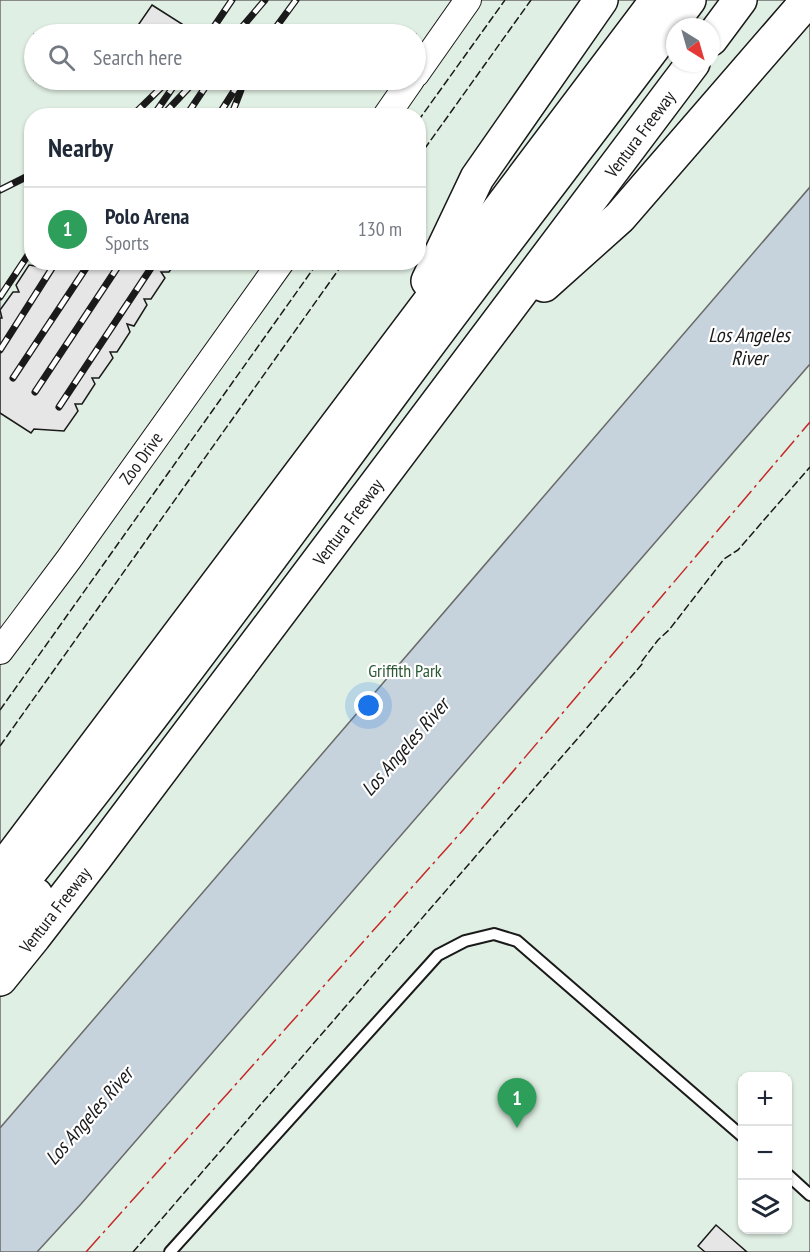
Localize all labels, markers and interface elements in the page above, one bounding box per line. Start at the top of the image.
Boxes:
north arrow [666,18,720,72]
search box [24,24,426,90]
icon: search [45,41,78,74]
text: Search here [93,43,182,71]
street label: Ventura Freeway [599,86,680,183]
text: Nearby [48,131,113,164]
text: Polo Arena [105,202,189,230]
text: 1 [63,216,72,242]
text: 130 m [358,216,402,242]
text: Sports [105,230,149,256]
water label: Los Angeles River [708,322,792,371]
street label: Zoo Drive [114,427,168,489]
street label: Ventura Freeway [307,474,388,571]
park label: Griffith Park [368,659,442,682]
your location [354,691,383,720]
water label: Los Angeles River [355,691,456,801]
street label: Ventura Freeway [14,862,96,958]
water label: Los Angeles River [39,1060,140,1170]
map controls [738,1072,792,1234]
button: + [738,1072,792,1126]
pin: 1 [498,1078,536,1128]
button: − [738,1126,792,1180]
button: layers [738,1180,792,1234]

